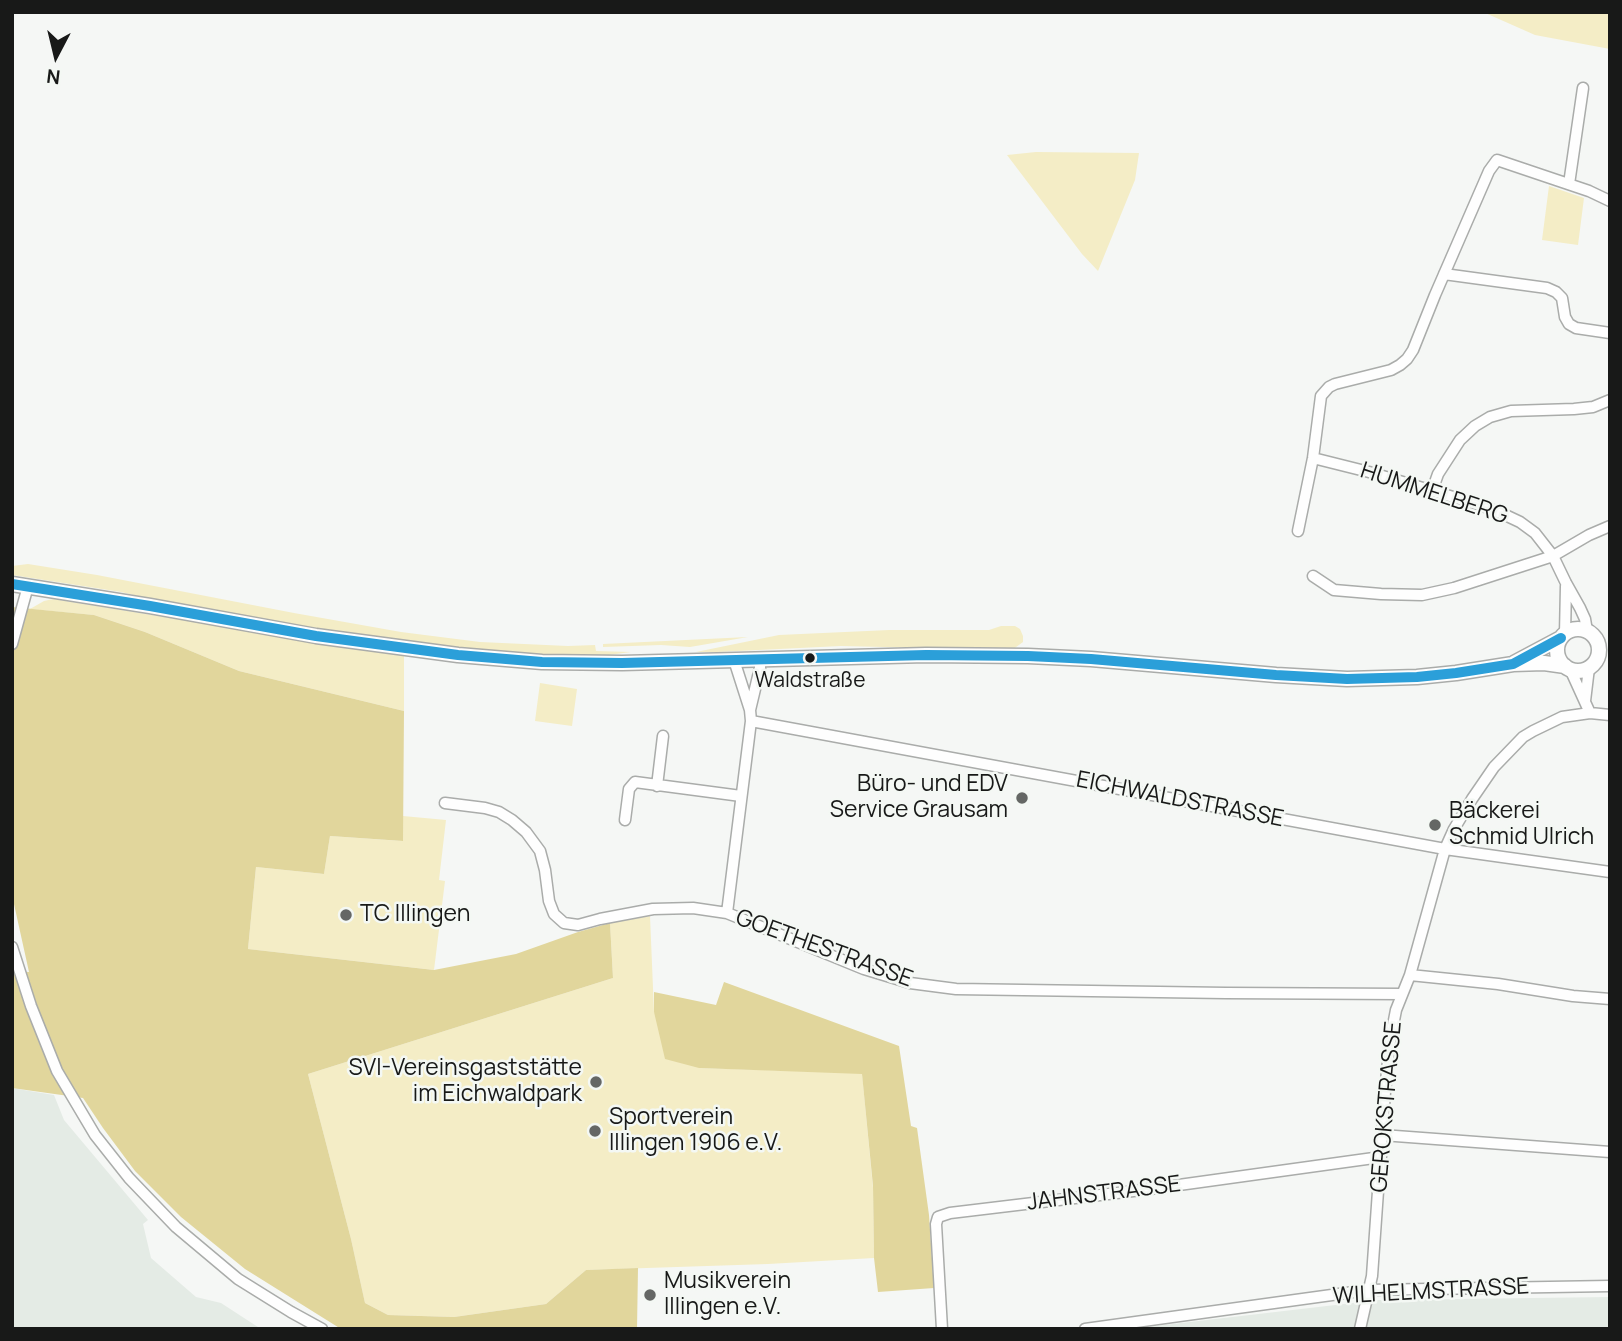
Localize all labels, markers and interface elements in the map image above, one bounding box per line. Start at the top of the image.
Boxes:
north arrow [21,21,91,91]
text: N [45,63,62,91]
street label: HUMMELBERG [1357,457,1511,531]
marker: Waldstraße [803,651,817,665]
place label: Waldstraße [755,668,865,694]
street label: EICHWALDSTRASSE [1074,766,1286,834]
place label: Büro- und EDV Service Grausam [830,771,1008,825]
marker: Büro- und EDV Service Grausam [1014,790,1030,806]
place label: Bäckerei Schmid Ulrich [1449,798,1594,852]
marker: Bäckerei Schmid Ulrich [1427,817,1443,833]
place label: TC Illingen [360,901,470,929]
street label: GOETHESTRASSE [732,904,916,994]
marker: TC Illingen [338,907,354,923]
street label: GEROKSTRASSE [1366,1020,1408,1194]
place label: SVI-Vereinsgaststätte im Eichwaldpark [349,1055,582,1109]
marker: SVI-Vereinsgaststätte im Eichwaldpark [588,1074,604,1090]
place label: Sportverein Illingen 1906 e.V. [609,1104,782,1158]
marker: Sportverein Illingen 1906 e.V. [587,1123,603,1139]
street label: JAHNSTRASSE [1026,1171,1182,1217]
place label: Musikverein Illingen e.V. [664,1268,791,1322]
street label: WILHELMSTRASSE [1332,1273,1530,1311]
marker: Musikverein Illingen e.V. [642,1287,658,1303]

